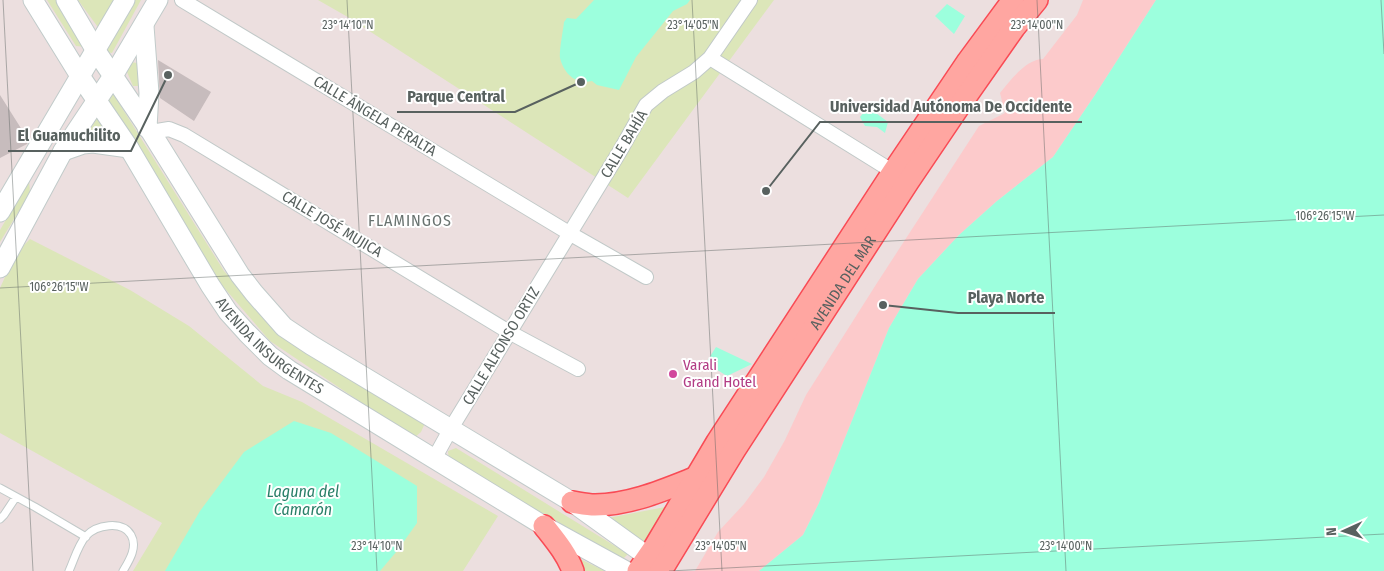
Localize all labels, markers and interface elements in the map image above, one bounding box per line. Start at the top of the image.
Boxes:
text: 23°14'10"N [322,18,374,32]
text: 23°14'05"N [667,18,719,32]
text: 23°14'00"N [1011,18,1063,32]
street label: CALLE ÁNGELA PERALTA [310,72,440,160]
callout: Parque Central [397,81,515,112]
text: Parque Central [407,87,505,106]
callout: Universidad Autónoma De Occidente [820,91,1082,122]
text: Universidad Autónoma De Occidente [830,97,1072,116]
street label: CALLE BAHÍA [597,107,651,181]
callout: El Guamuchilito [8,120,131,151]
text: El Guamuchilito [17,126,121,145]
street label: CALLE JOSÉ MUJICA [279,187,386,261]
text: 106°26'15"W [1295,209,1355,223]
district label: FLAMINGOS [368,211,452,230]
street label: AVENIDA DEL MAR [806,232,880,333]
text: 106°26'15"W [29,280,89,294]
callout: Playa Norte [958,282,1055,313]
street label: CALLE ALFONSO ORTIZ [459,284,543,408]
text: Playa Norte [968,288,1044,307]
street label: AVENIDA INSURGENTES [212,294,327,398]
place label: Varali Grand Hotel [683,356,756,391]
marker: Varali Grand Hotel [667,368,679,380]
water label: Laguna del Camarón [267,482,339,519]
north arrow [1319,506,1369,556]
text: N [1323,527,1340,536]
text: 23°14'10"N [351,539,403,553]
text: 23°14'05"N [695,539,747,553]
text: 23°14'00"N [1040,539,1092,553]

